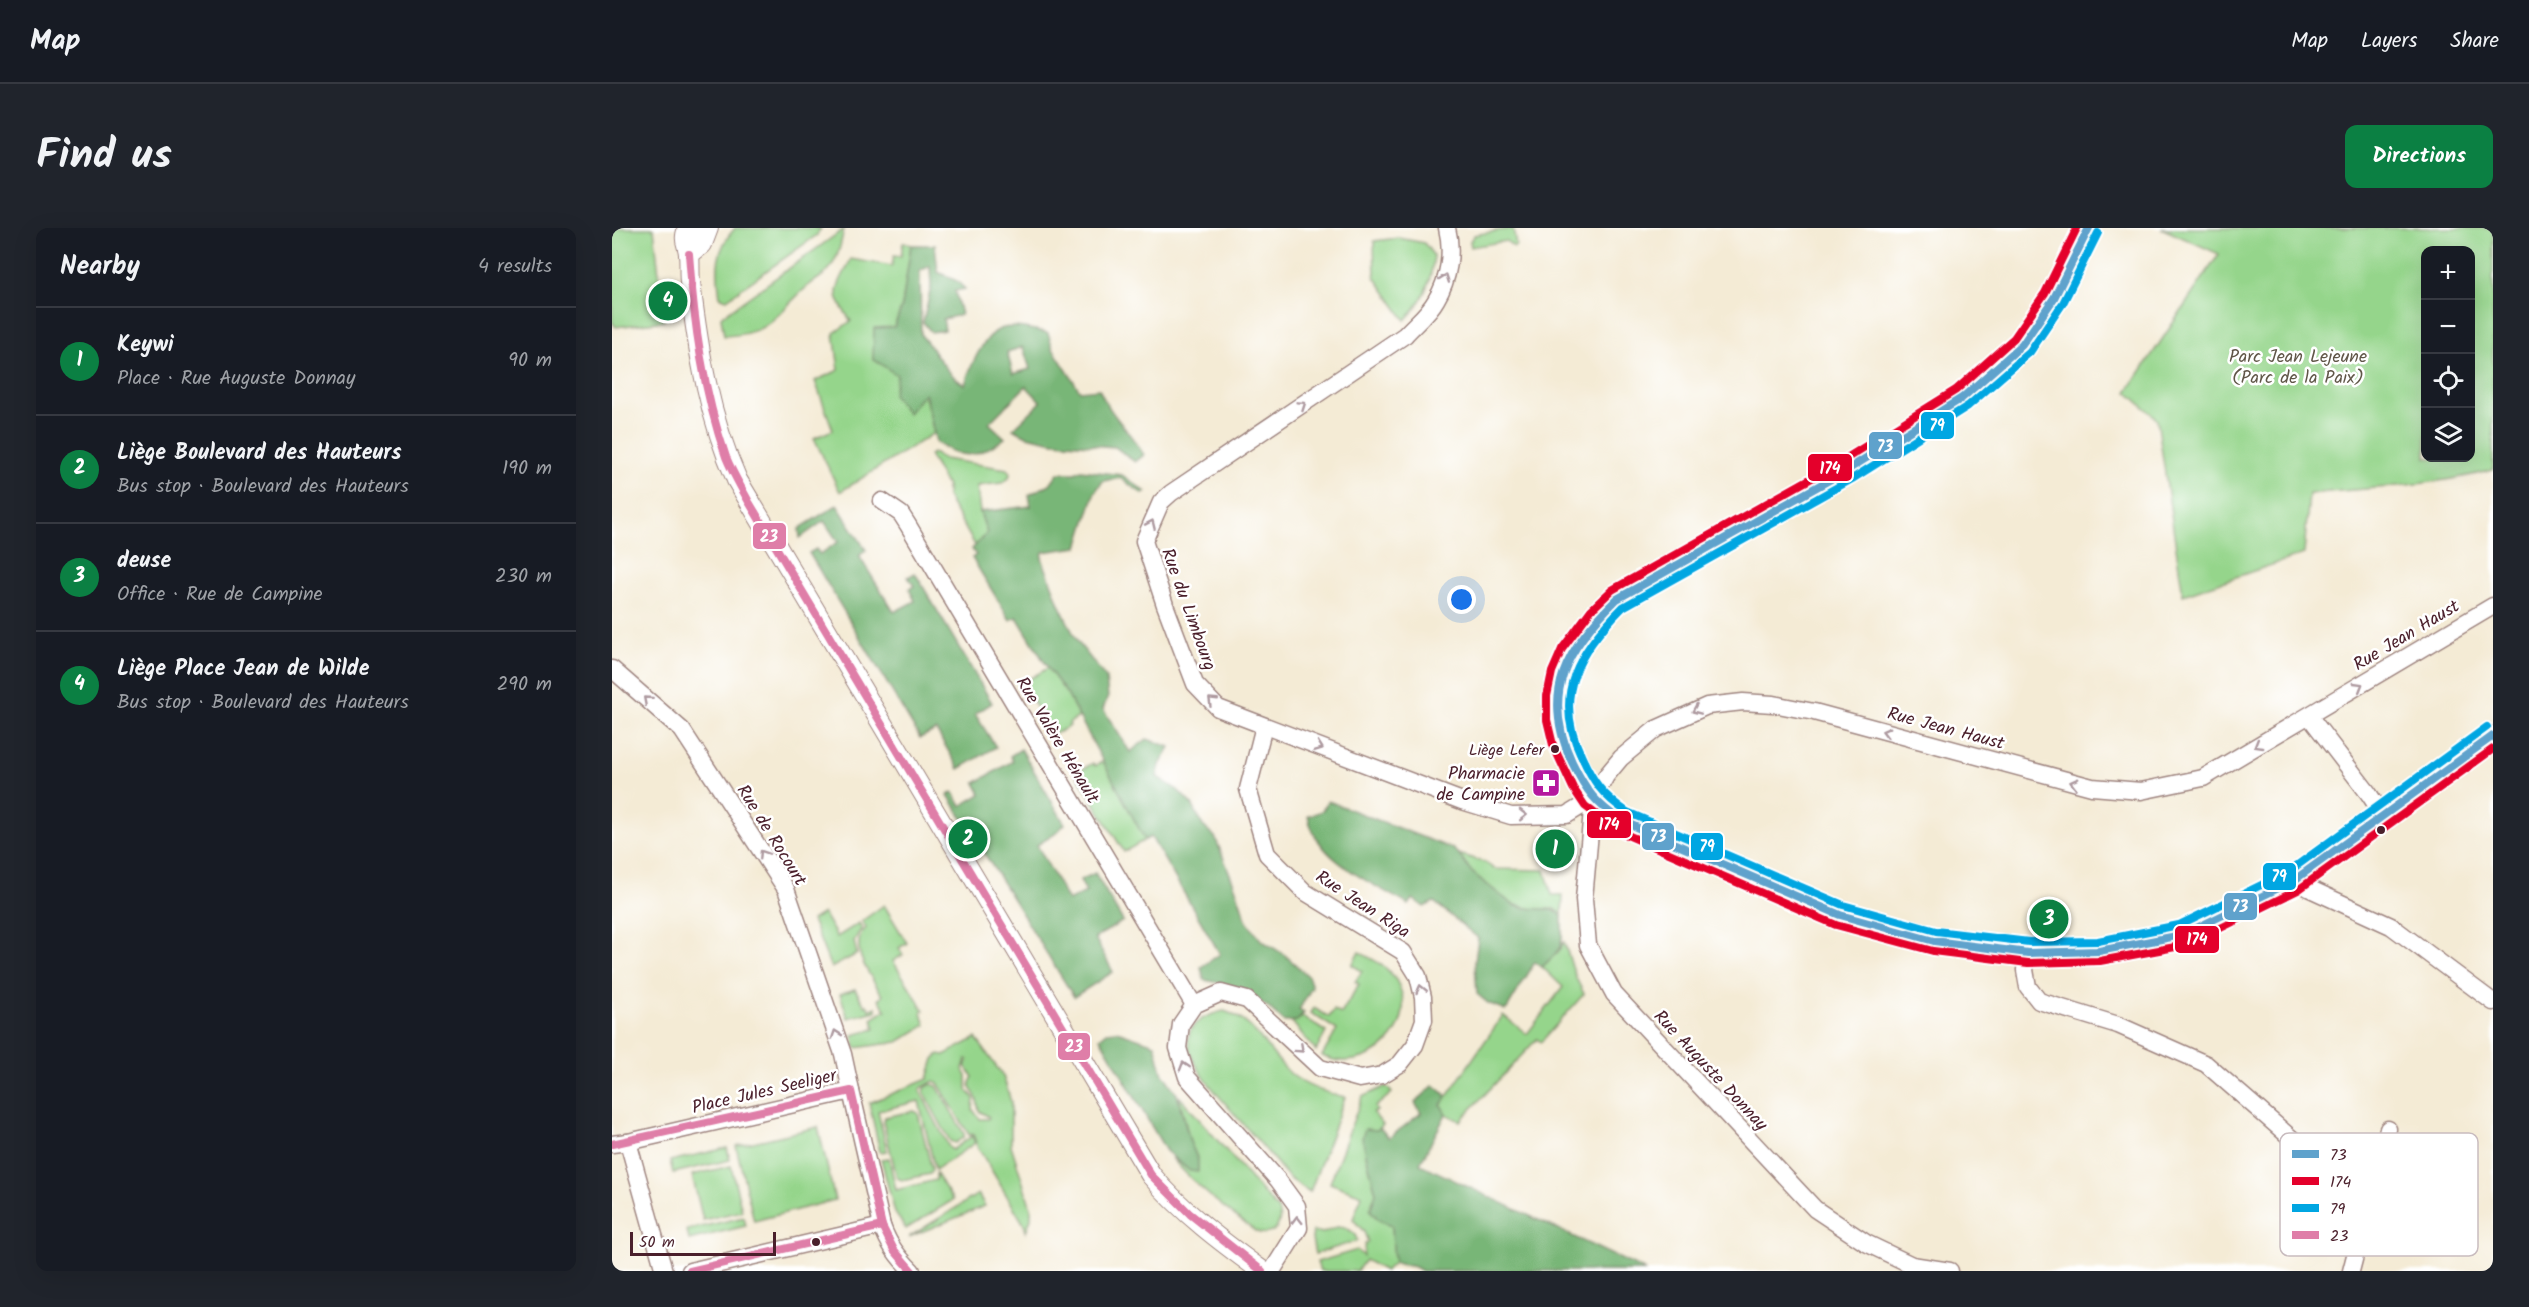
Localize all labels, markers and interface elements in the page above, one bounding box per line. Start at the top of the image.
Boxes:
text: Map [30,19,81,64]
text: Map [2291,25,2328,58]
text: Layers [2361,25,2417,58]
text: Share [2450,25,2499,58]
text: Find us [36,123,172,190]
button: Directions [2345,125,2493,188]
text: Nearby [60,246,140,288]
map controls [2421,246,2475,462]
button: + [2421,246,2475,300]
text: 4 results [478,251,552,283]
one-way arrow [1437,273,1450,284]
pin: 4 [648,278,688,324]
button: − [2421,300,2475,354]
text: Keywi [117,328,174,363]
park label: Parc Jean Lejeune (Parc de la Paix) [2229,343,2367,393]
text: 1 [76,345,83,377]
text: 90 m [508,345,552,377]
button: locate [2421,354,2475,408]
text: Place · Rue Auguste Donnay [117,363,355,395]
one-way arrow [1295,401,1306,412]
button: layers [2421,408,2475,462]
line badge: 79 [1920,411,1955,440]
text: 79 [1929,414,1945,439]
line badge: 73 [1868,431,1903,460]
text: 73 [1877,435,1893,460]
text: Liège Boulevard des Hauteurs [117,436,402,471]
text: 2 [74,453,85,485]
text: 190 m [502,453,552,485]
line badge: 174 [1807,453,1853,482]
text: 174 [1819,457,1841,482]
text: Bus stop · Boulevard des Hauteurs [117,471,409,503]
one-way arrow [1144,519,1156,530]
line badge: 23 [752,522,787,550]
text: 23 [760,525,778,550]
text: deuse [117,544,171,579]
street label: Rue du Limbourg [1152,544,1223,675]
text: 3 [74,561,85,593]
text: 230 m [495,561,552,593]
text: Office · Rue de Campine [117,579,323,611]
your location [1447,585,1476,614]
street label: Rue Jean Haust [2348,592,2467,680]
text: Liège Place Jean de Wilde [117,652,369,687]
text: 4 [74,669,85,701]
text: 290 m [497,669,552,701]
street label: Rue Valère Hénault [1007,672,1107,811]
one-way arrow [2353,681,2363,693]
text: Bus stop · Boulevard des Hauteurs [117,687,409,719]
one-way arrow [643,696,654,707]
one-way arrow [1209,697,1219,708]
street label: Rue Jean Haust [1884,700,2008,759]
one-way arrow [1691,703,1702,715]
one-way arrow [1881,727,1892,739]
place label: Liège Lefer [1469,738,1546,763]
one-way arrow [2254,738,2264,750]
one-way arrow [1313,739,1324,752]
marker: Liège Lefer [1549,743,1561,755]
place label: Pharmacie de Campine [1437,760,1525,810]
pharmacy icon: Pharmacie de Campine [1530,767,1562,799]
one-way arrow [2070,777,2080,790]
street label: Rue de Rocourt [728,779,814,893]
one-way arrow [1518,809,1527,822]
line badge: 174 [1586,810,1632,839]
text: 174 [1598,813,1620,838]
pin: 2 [948,816,988,862]
line badge: 73 [1641,822,1675,851]
unlabelled marker [2375,824,2387,836]
text: 73 [1650,825,1666,850]
pin: 1 [1536,826,1574,872]
line badge: 79 [1690,832,1724,861]
text: 79 [1699,835,1715,860]
one-way arrow [760,850,771,861]
line badge: 79 [2262,862,2297,891]
street label: Rue Jean Riga [1309,864,1415,947]
text: 79 [2271,865,2287,890]
line badge: 73 [2223,892,2258,921]
text: 73 [2232,895,2248,920]
pin: 3 [2030,896,2068,942]
line badge: 174 [2174,925,2220,954]
text: 174 [2186,928,2208,953]
one-way arrow [1415,984,1428,994]
street label: Rue Auguste Donnay [1646,1004,1774,1139]
one-way arrow [831,1029,844,1040]
line badge: 23 [1057,1032,1091,1061]
text: 23 [1065,1035,1083,1060]
one-way arrow [1293,1042,1303,1053]
one-way arrow [1179,1061,1191,1072]
street label: Place Jules Seeliger [689,1062,840,1123]
legend [2280,1133,2478,1256]
text: 73 [2330,1143,2347,1168]
text: 174 [2330,1170,2351,1195]
text: 79 [2330,1197,2345,1222]
one-way arrow [1291,1215,1304,1224]
text: 23 [2330,1224,2348,1249]
scale bar [630,1229,776,1256]
text: 50 m [639,1230,675,1255]
unlabelled marker [810,1236,822,1248]

